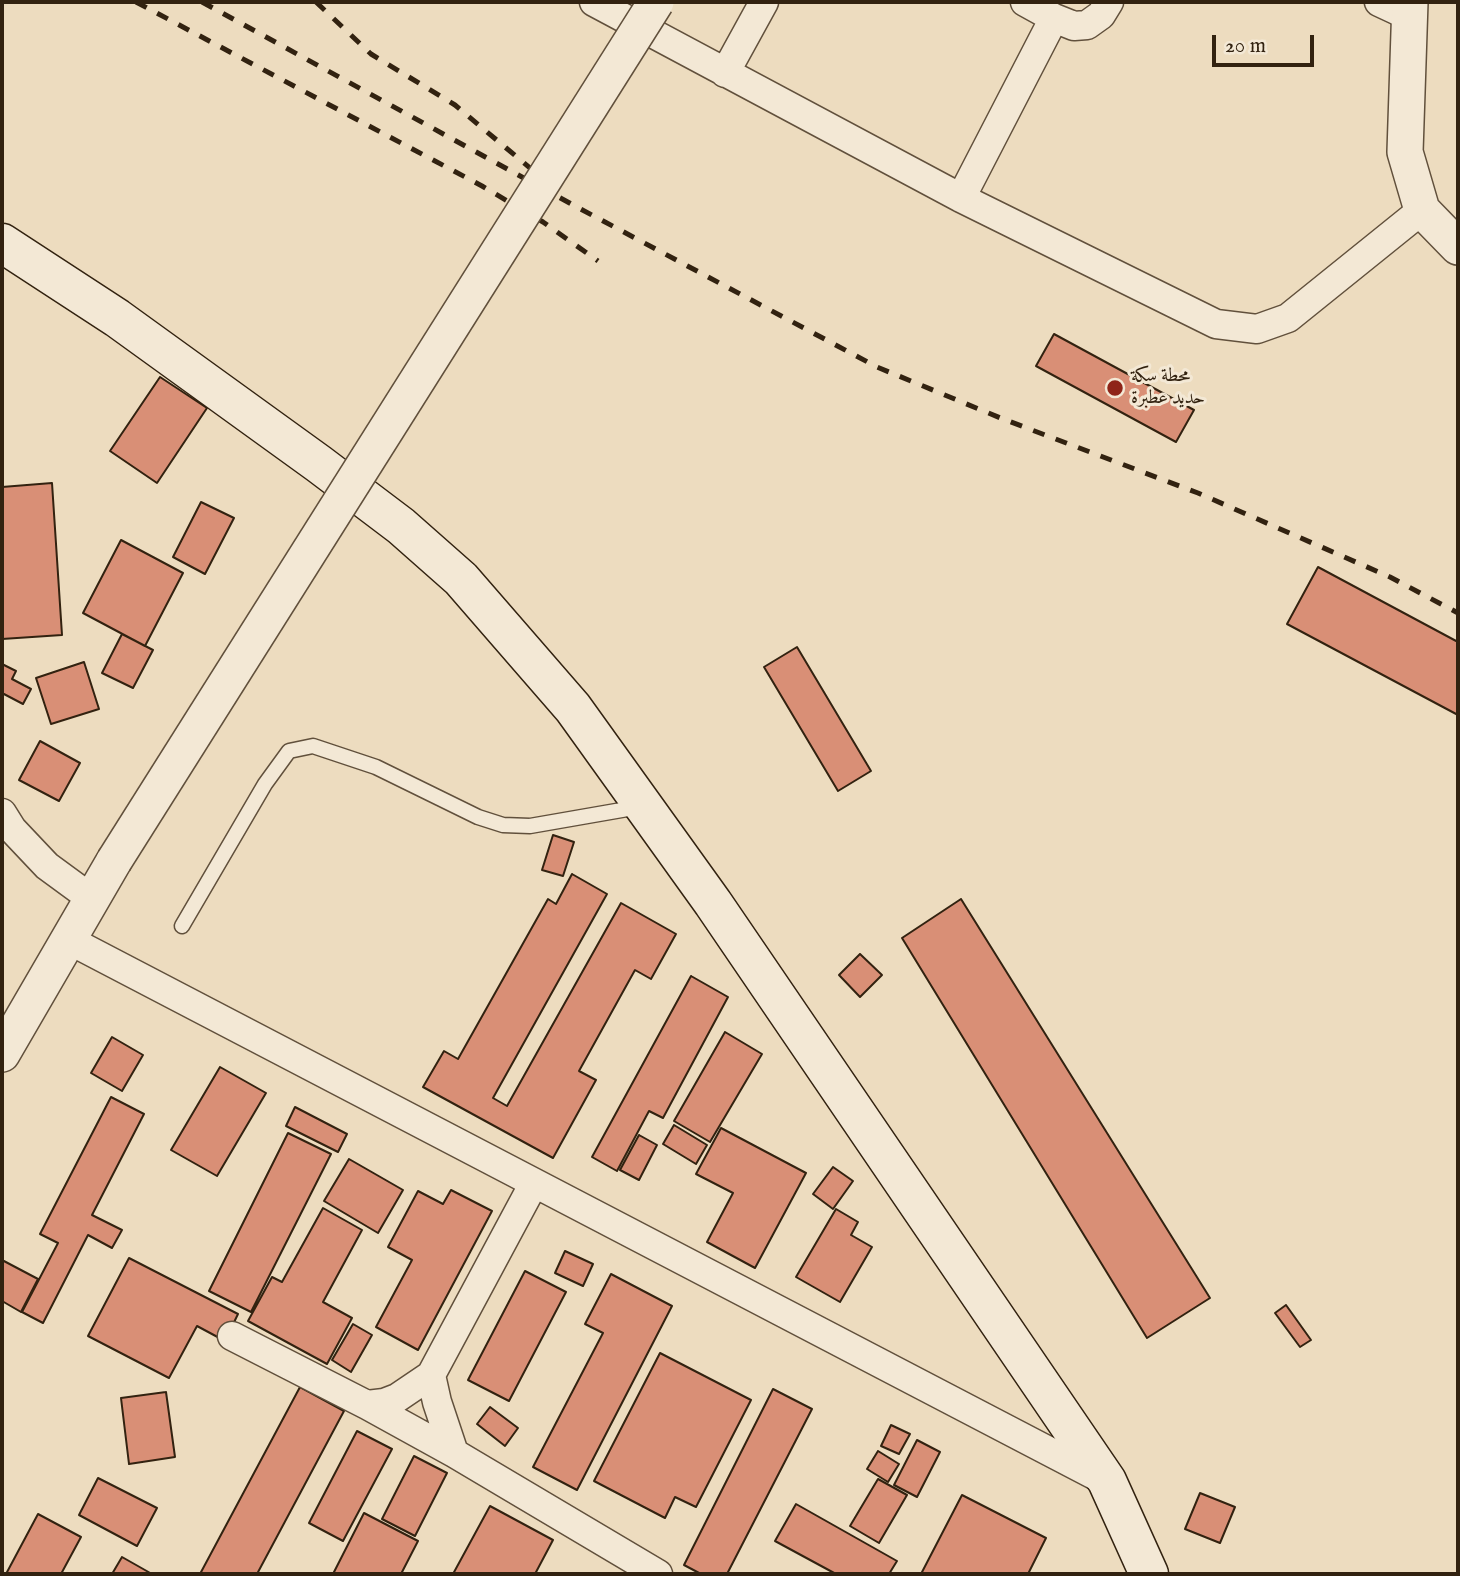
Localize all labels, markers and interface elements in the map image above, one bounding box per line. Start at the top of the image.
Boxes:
scale bar [1215,21,1316,65]
text: 20 m [1225,33,1266,60]
place label: محطة سكة حديد عطبرة [1131,366,1205,410]
marker: محطة سكة حديد عطبرة [1105,378,1125,398]

